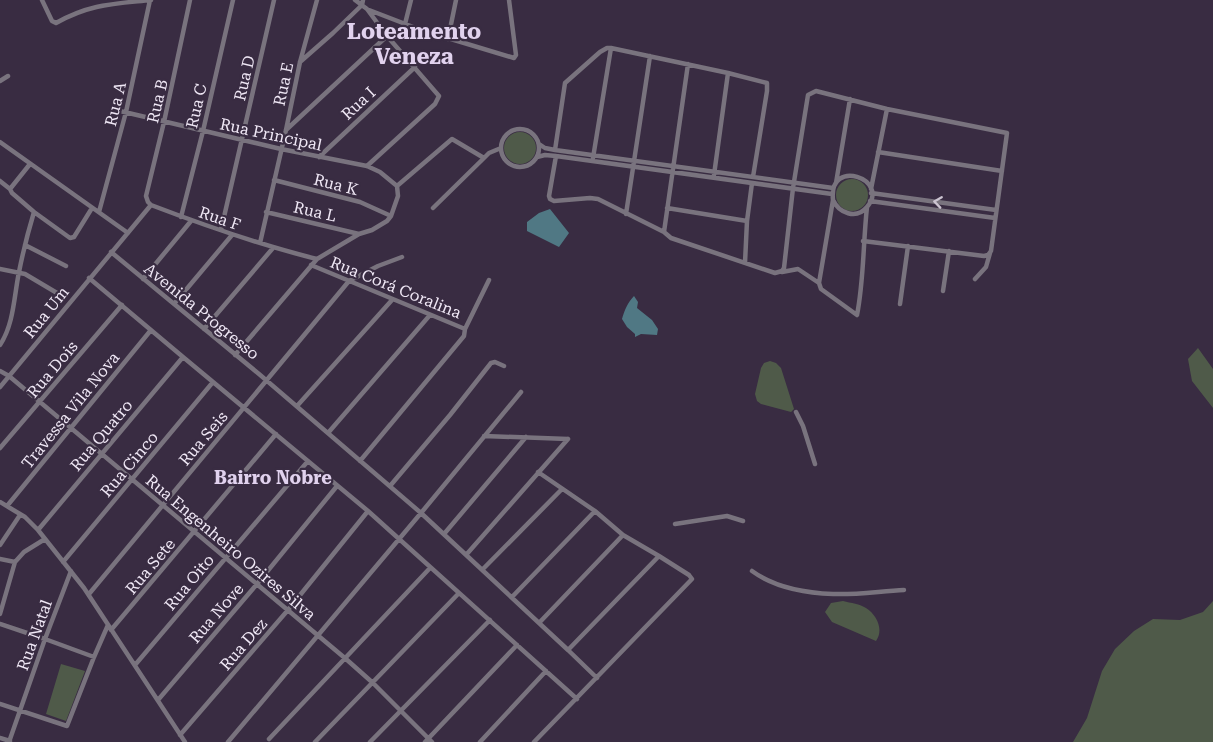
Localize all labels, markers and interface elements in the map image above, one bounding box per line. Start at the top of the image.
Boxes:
district label: Loteamento Veneza [347,19,481,69]
street label: Rua D [230,54,259,103]
street label: Rua E [270,61,297,107]
street label: Rua B [143,77,172,125]
street label: Rua A [101,79,130,128]
street label: Rua C [182,82,211,130]
street label: Rua I [337,83,379,124]
street label: Rua Principal [218,114,324,155]
street label: Rua K [312,170,360,199]
one-way arrow [933,196,943,209]
street label: Rua L [292,197,338,226]
street label: Rua F [196,202,243,234]
street label: Rua Corá Coralina [328,253,464,323]
street label: Avenida Progresso [140,259,263,364]
street label: Rua Um [20,282,73,342]
street label: Rua Dois [23,337,82,402]
street label: Travessa Vila Nova [18,348,123,472]
street label: Rua Quatro [66,396,137,475]
street label: Rua Seis [175,407,232,469]
street label: Rua Cinco [97,428,162,501]
district label: Bairro Nobre [214,467,332,488]
street label: Rua Engenheiro Ozires Silva [142,471,320,624]
street label: Rua Sete [122,534,179,598]
street label: Rua Oito [161,550,218,614]
street label: Rua Nove [185,579,248,647]
street label: Rua Natal [13,597,56,673]
street label: Rua Dez [216,614,271,674]

